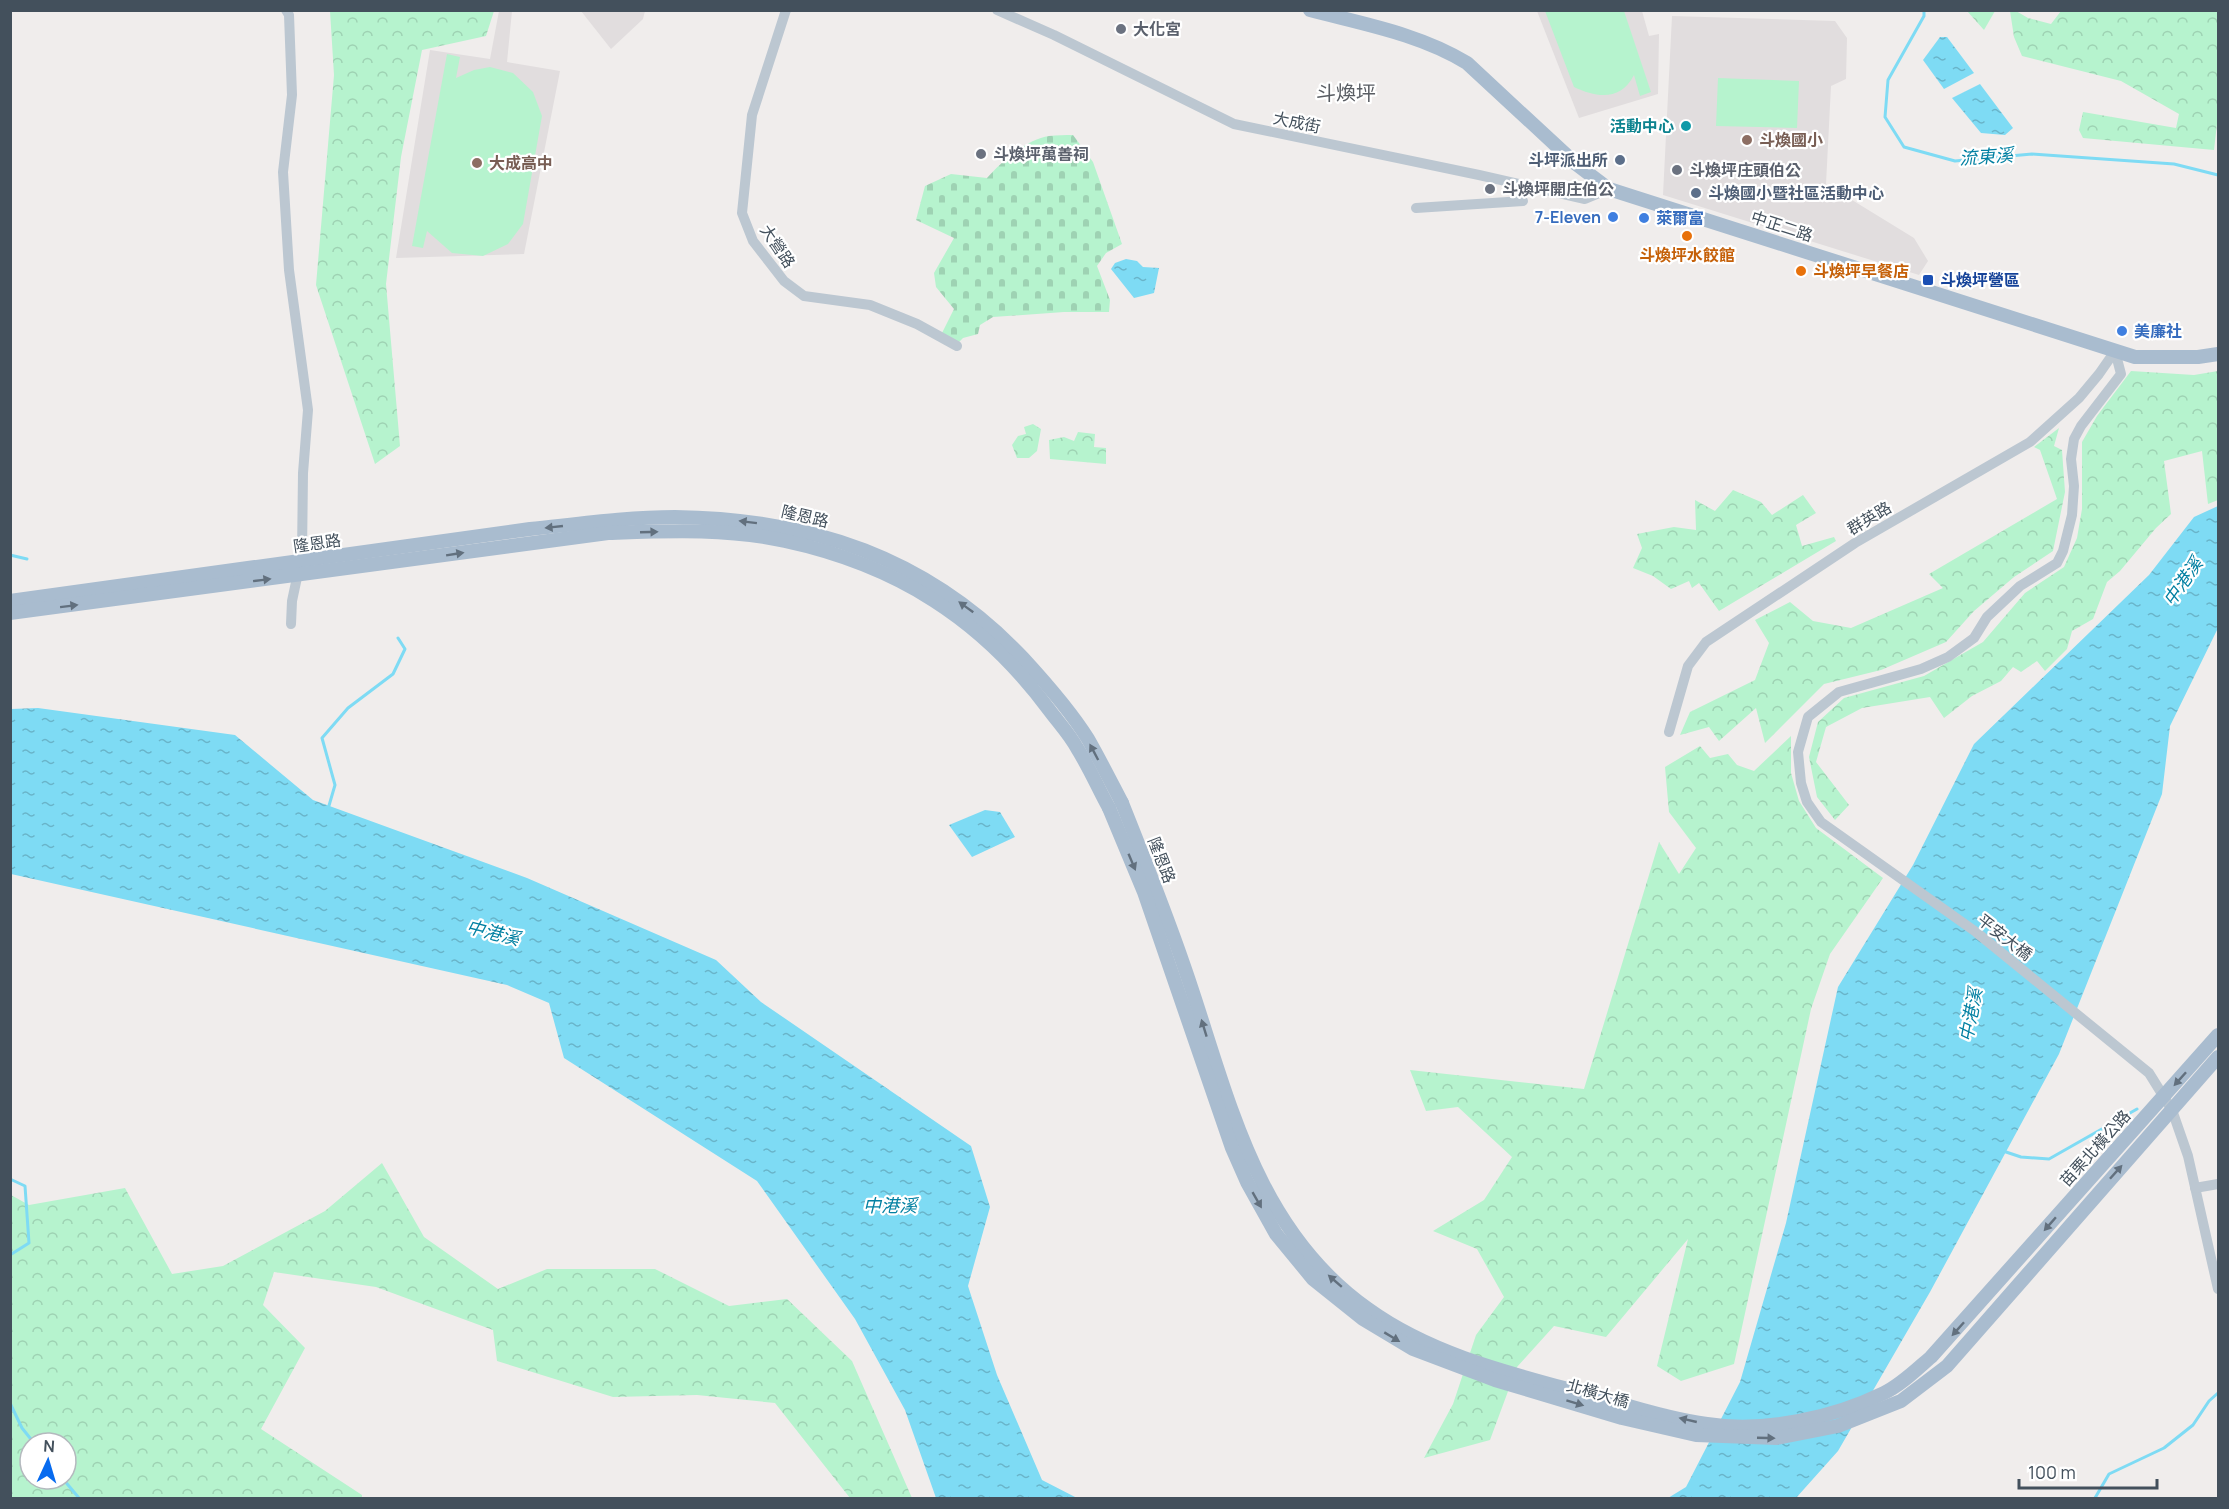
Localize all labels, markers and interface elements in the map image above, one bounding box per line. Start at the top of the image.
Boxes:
place label: 大化宮 [1133,18,1181,40]
marker: 大化宮 [1114,22,1128,36]
district label: 斗煥坪 [1316,79,1376,106]
street label: 大成街 [1271,106,1323,138]
place label: 活動中心 [1610,115,1674,137]
marker: 活動中心 [1679,119,1693,133]
place label: 斗煥國小 [1759,129,1823,151]
marker: 斗煥國小 [1740,133,1754,147]
water label: 流東溪 [1958,142,2017,170]
place label: 斗煥坪萬善祠 [993,143,1089,165]
marker: 斗煥坪萬善祠 [974,147,988,161]
place label: 斗坪派出所 [1528,149,1608,171]
place label: 大成高中 [489,152,553,174]
marker: 斗坪派出所 [1613,153,1627,167]
marker: 大成高中 [470,156,484,170]
place label: 斗煥坪庄頭伯公 [1689,159,1801,181]
marker: 斗煥坪庄頭伯公 [1670,163,1684,177]
place label: 斗煥坪開庄伯公 [1502,178,1614,200]
marker: 斗煥坪開庄伯公 [1483,182,1497,196]
place label: 斗煥國小暨社區活動中心 [1708,182,1884,204]
marker: 斗煥國小暨社區活動中心 [1689,186,1703,200]
place label: 7-Eleven [1535,206,1601,228]
street label: 中正二路 [1748,206,1816,246]
place label: 萊爾富 [1656,207,1704,229]
marker: 7-Eleven [1606,210,1620,224]
marker: 萊爾富 [1637,211,1651,225]
street label: 大營路 [755,220,801,272]
marker: 斗煥坪水餃館 [1680,229,1694,243]
place label: 斗煥坪水餃館 [1639,244,1735,266]
place label: 斗煥坪早餐店 [1813,260,1909,282]
marker: 斗煥坪早餐店 [1794,264,1808,278]
place label: 斗煥坪營區 [1940,269,2020,291]
marker: 斗煥坪營區 [1921,273,1935,287]
place label: 美廉社 [2134,320,2182,342]
marker: 美廉社 [2115,324,2129,338]
street label: 群英路 [1843,496,1895,540]
street label: 隆恩路 [779,500,831,532]
one-way arrow [739,517,758,527]
one-way arrow [544,522,563,531]
one-way arrow [639,527,658,537]
street label: 隆恩路 [292,529,342,557]
one-way arrow [446,550,465,559]
water label: 中港溪 [2157,550,2209,610]
one-way arrow [252,576,271,585]
one-way arrow [59,601,78,610]
one-way arrow [959,601,975,613]
one-way arrow [1090,743,1099,760]
street label: 隆恩路 [1143,834,1181,886]
one-way arrow [1128,853,1137,871]
street label: 平安大橋 [1973,909,2037,965]
water label: 中港溪 [464,914,525,951]
water label: 中港溪 [1953,983,1988,1044]
one-way arrow [1198,1019,1208,1037]
one-way arrow [2174,1071,2187,1086]
street label: 苗栗北橫公路 [2055,1105,2135,1191]
one-way arrow [2109,1165,2122,1180]
one-way arrow [1252,1192,1262,1209]
water label: 中港溪 [863,1193,920,1217]
one-way arrow [2043,1216,2056,1232]
one-way arrow [1328,1275,1343,1288]
one-way arrow [1951,1321,1965,1335]
one-way arrow [1384,1332,1401,1342]
street label: 北橫大橋 [1564,1374,1632,1412]
one-way arrow [1566,1399,1584,1409]
one-way arrow [1678,1415,1697,1424]
north arrow [18,1431,78,1491]
one-way arrow [1756,1433,1775,1442]
text: N [43,1435,56,1457]
scale bar [2019,1452,2157,1490]
text: 100 m [2028,1460,2076,1484]

